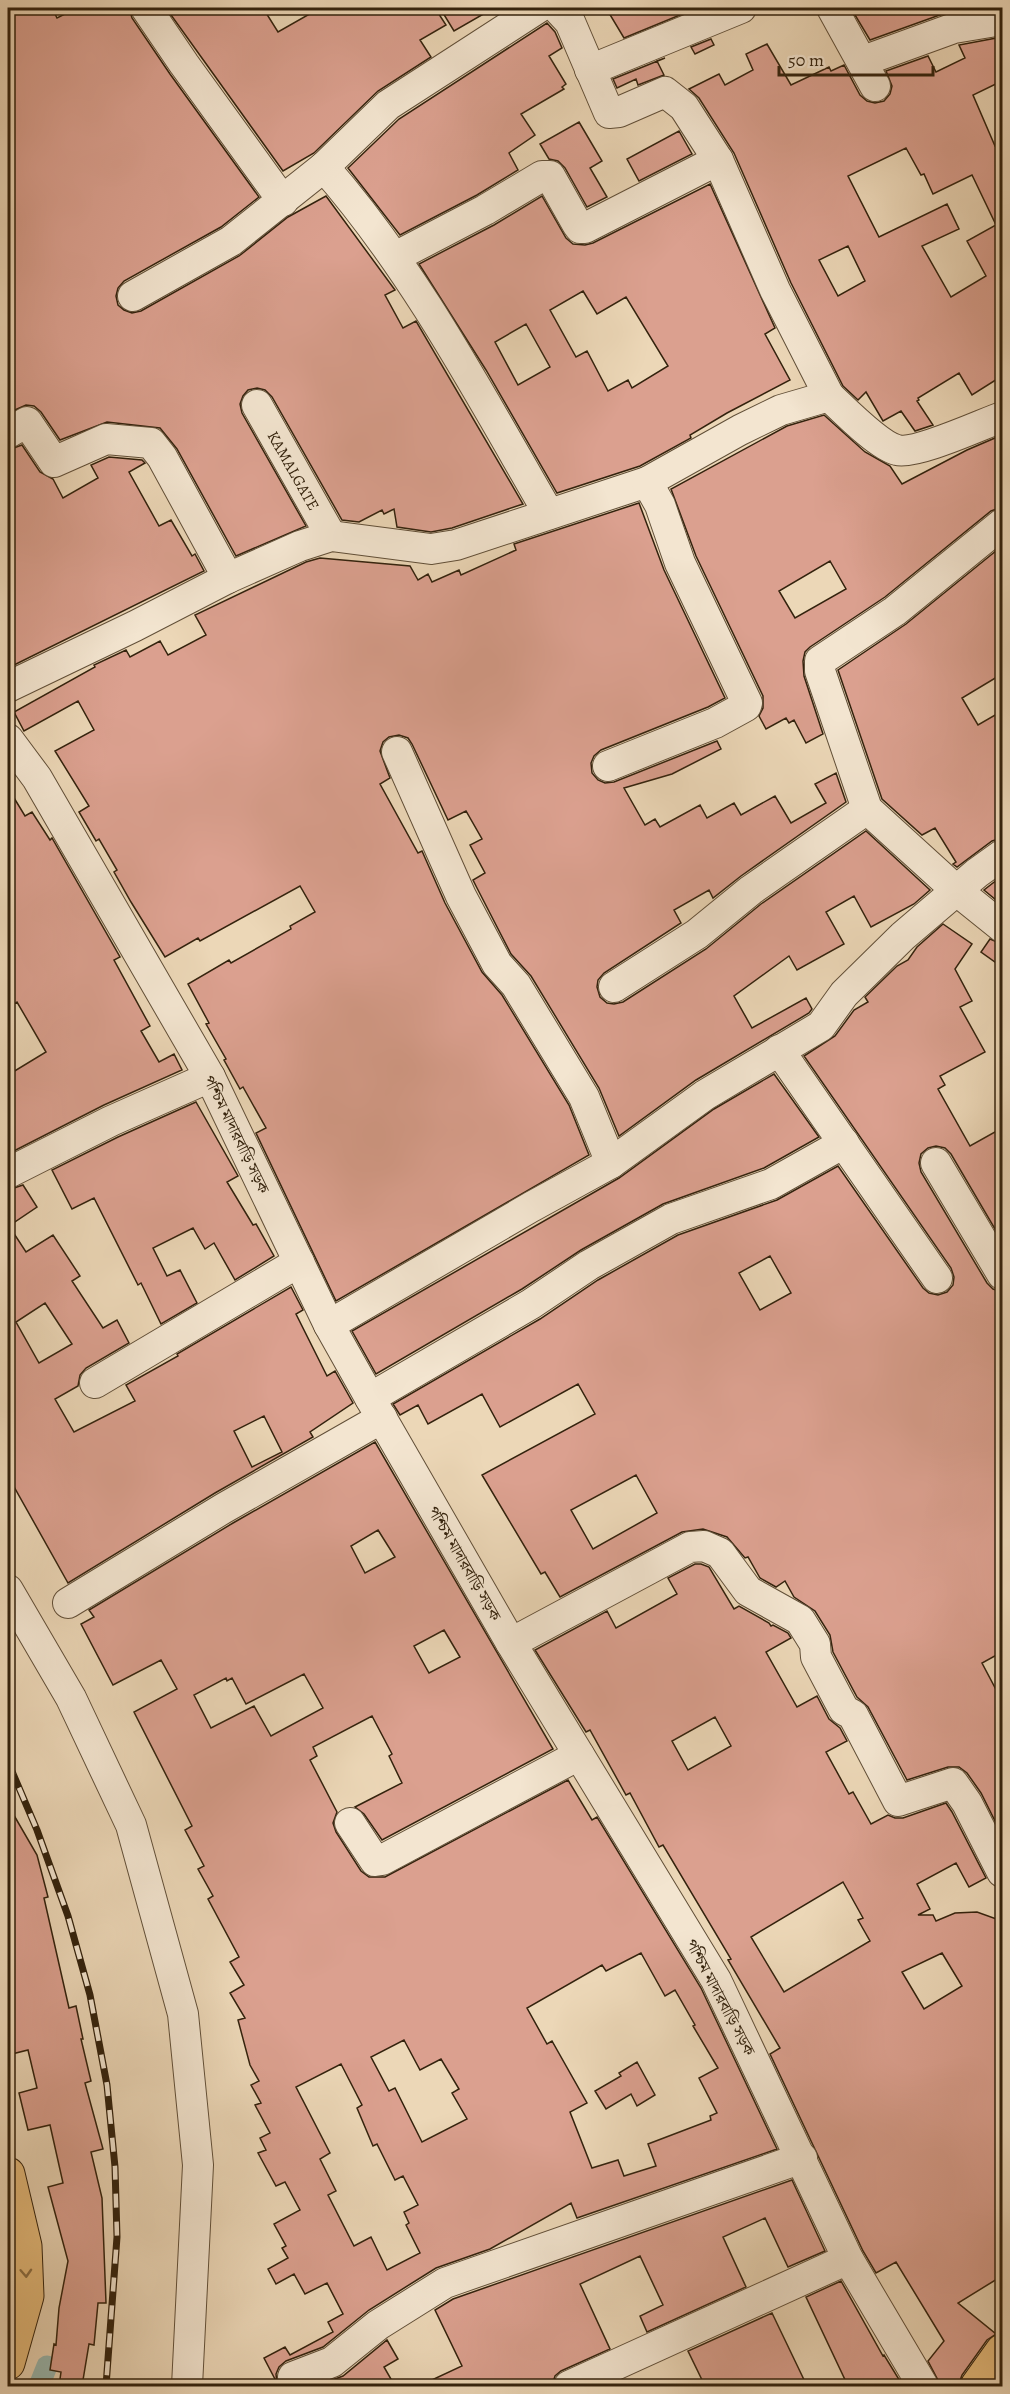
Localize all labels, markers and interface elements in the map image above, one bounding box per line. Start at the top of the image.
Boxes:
scale bar [779,39,934,77]
text: 50 m [788,48,824,72]
street label: KAMALGATE [262,427,324,515]
street label: পশ্চিম মাদারবাড়ি সড়ক [198,1072,275,1198]
street label: পশ্চিম মাদারবাড়ি সড়ক [422,1502,506,1626]
street label: পশ্চিম মাদারবাড়ি সড়ক [680,1935,760,2060]
one-way arrow [20,2268,33,2277]

